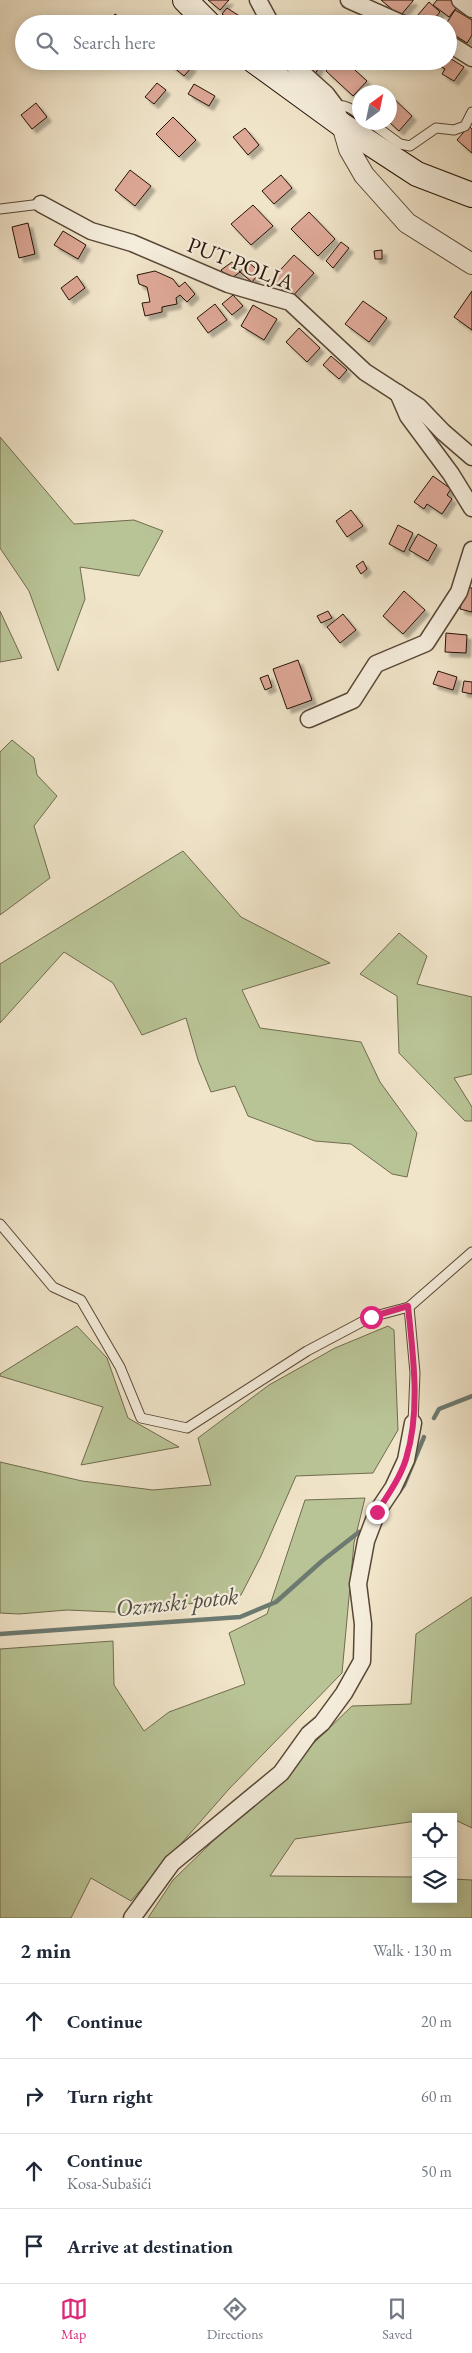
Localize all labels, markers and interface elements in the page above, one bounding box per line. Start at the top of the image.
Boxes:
search box [15,15,457,70]
icon: search [33,29,61,57]
text: Search here [73,30,155,55]
north arrow [352,85,397,130]
street label: PUT POLJA [183,230,299,297]
route start [360,1306,383,1329]
route end [366,1501,389,1524]
water label: Ozrnski potok [114,1580,240,1623]
map controls [412,1813,457,1903]
button: locate [412,1813,457,1858]
button: layers [412,1858,457,1903]
text: 2 min [20,1937,71,1964]
text: Walk · 130 m [373,1940,452,1961]
icon: ahead [20,2007,48,2035]
text: Continue [67,2009,142,2034]
text: 20 m [421,2011,452,2032]
icon: right [20,2082,48,2110]
text: Turn right [67,2084,153,2109]
text: 60 m [421,2086,452,2107]
text: Continue [67,2148,142,2173]
icon: ahead [20,2157,48,2185]
text: 50 m [421,2161,452,2182]
text: Kosa-Subašići [67,2173,151,2194]
icon: arrive [20,2232,48,2260]
text: Arrive at destination [67,2234,233,2259]
tab: Map [60,2295,88,2343]
tab: Directions [207,2295,263,2343]
tab: Saved [382,2295,412,2343]

